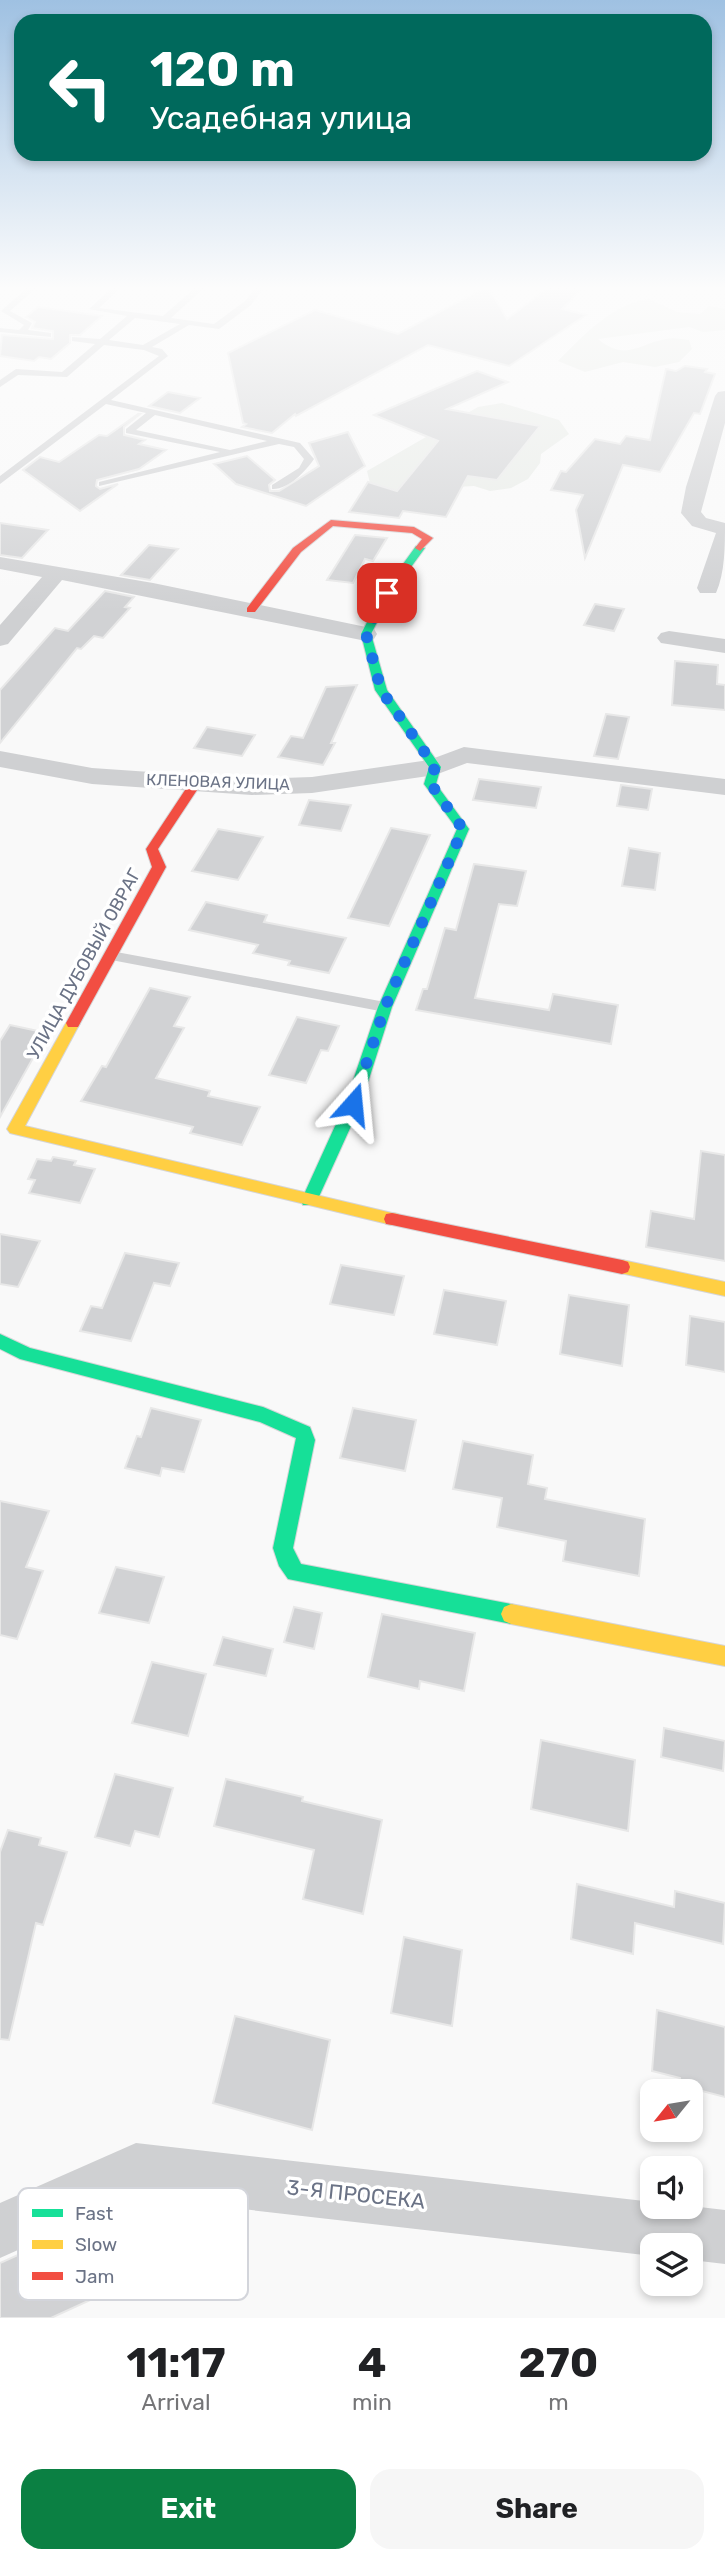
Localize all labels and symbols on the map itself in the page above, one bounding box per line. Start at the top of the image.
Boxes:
pin [357,563,417,623]
street label: КЛЕНОВАЯ УЛИЦА [146,770,291,794]
street label: УЛИЦА ДУБОВЫЙ ОВРАГ [22,864,146,1063]
position arrow [316,1067,390,1141]
north arrow [640,2079,704,2142]
street label: 3-Я ПРОСЕКА [286,2174,426,2214]
legend [18,2188,248,2300]
text: Fast [75,2202,114,2225]
text: Slow [75,2233,117,2256]
text: Jam [75,2265,114,2288]

